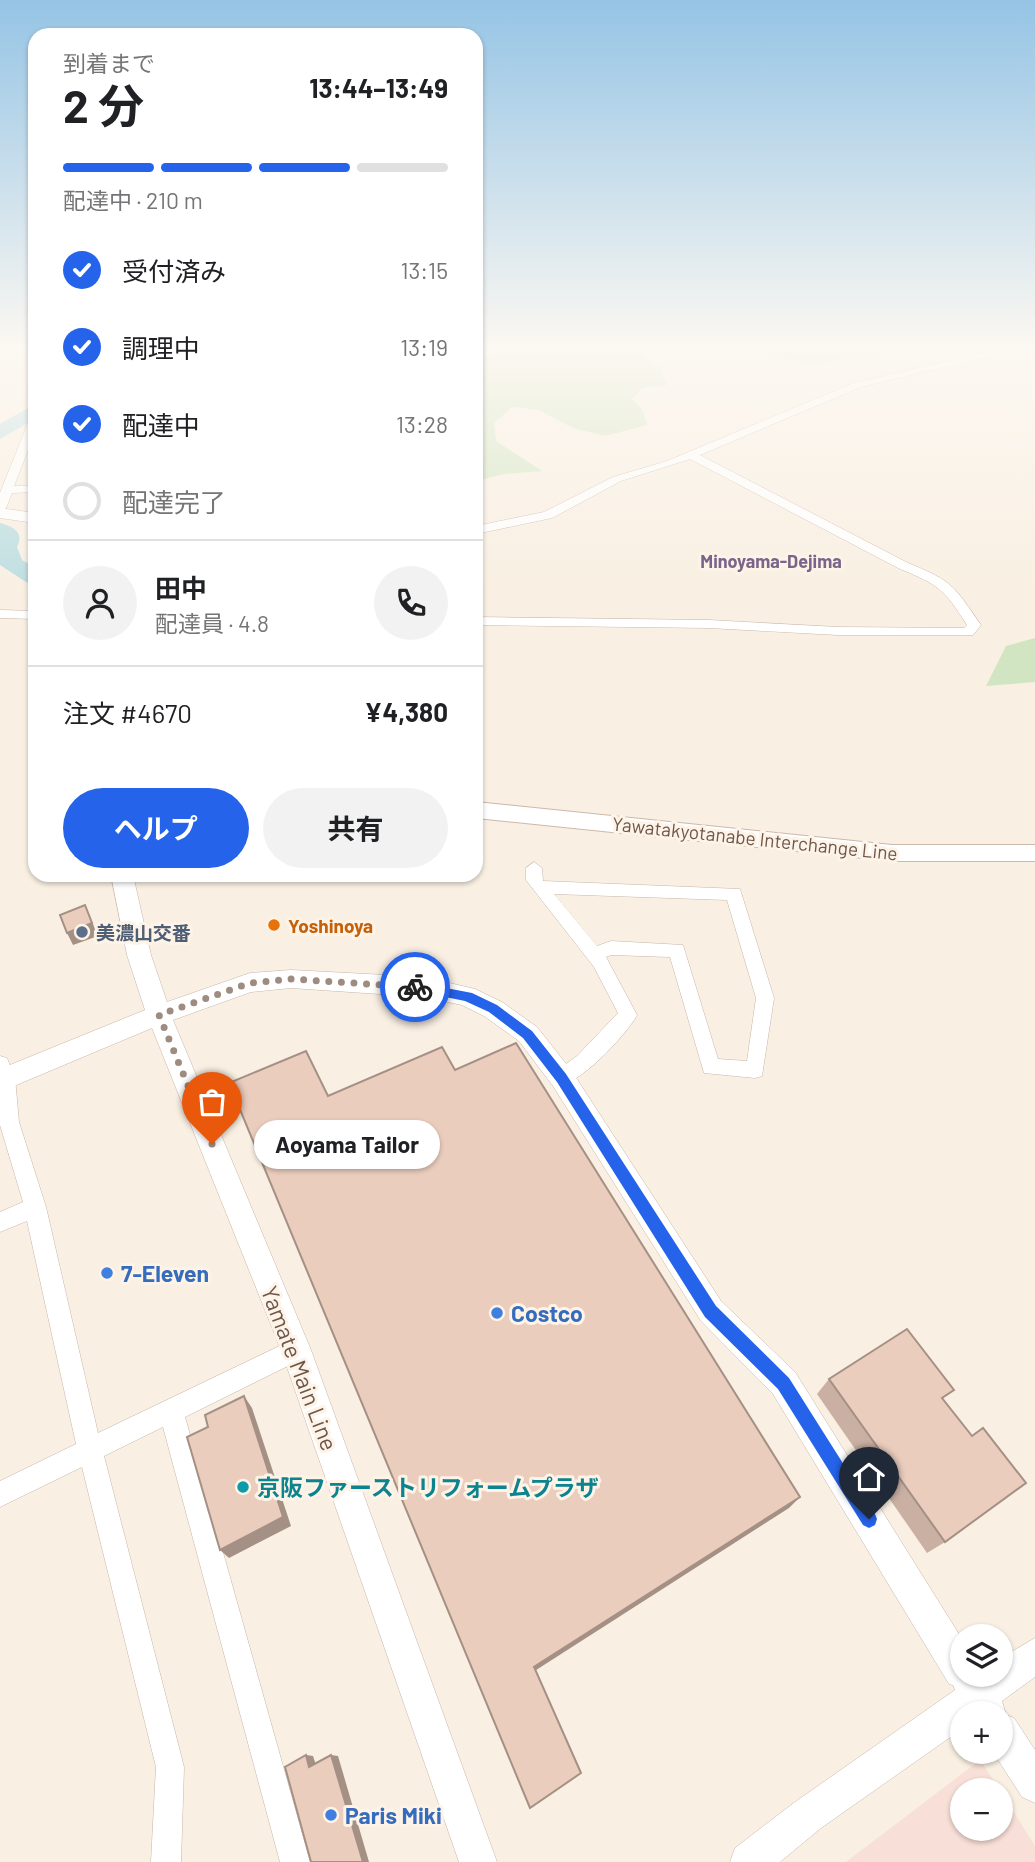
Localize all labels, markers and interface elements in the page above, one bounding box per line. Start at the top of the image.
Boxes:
text: 到着まで [63,49,155,77]
text: 13:44–13:49 [309,72,448,103]
text: 2 分 [63,77,144,132]
text: 配達中 · 210 m [63,186,203,214]
icon: check [63,251,101,289]
text: 受付済み [122,255,226,286]
text: 13:15 [400,256,448,284]
icon: check [63,328,101,366]
text: 調理中 [122,332,200,363]
text: 13:19 [400,333,448,361]
icon: check [63,405,101,443]
text: 配達中 [122,409,200,440]
text: 13:28 [396,410,448,438]
text: 配達完了 [122,486,226,517]
district label: Minoyama-Dejima [700,550,842,572]
button: person [63,566,137,640]
button: phone [374,566,448,640]
text: 田中 [155,572,207,603]
text: 配達員 · 4.8 [155,609,269,637]
text: ¥4,380 [365,696,448,727]
text: 注文 #4670 [63,697,192,728]
button: ヘルプ [63,788,249,868]
button: 共有 [263,788,448,868]
street label: Yawatakyotanabe Interchange Line [611,812,899,864]
place label: Yoshinoya [288,914,373,937]
marker: Yoshinoya [266,917,282,933]
place label: 美濃山交番 [96,921,191,944]
marker: 美濃山交番 [74,924,90,940]
courier [380,952,450,1022]
icon: bike [396,968,434,1006]
pin [182,1072,242,1144]
icon: bag [193,1083,231,1121]
callout: Aoyama Tailor [254,1120,440,1168]
text: Aoyama Tailor [275,1130,419,1158]
place label: 7-Eleven [121,1259,209,1287]
marker: 7-Eleven [99,1265,115,1281]
street label: Yamate Main Line [256,1282,344,1454]
place label: Costco [511,1299,583,1327]
marker: Costco [489,1305,505,1321]
pin [839,1447,899,1519]
icon: home [850,1458,888,1496]
place label: 京阪ファーストリフォームプラザ [257,1473,599,1501]
marker: 京阪ファーストリフォームプラザ [235,1479,251,1495]
map controls [950,1624,1013,1841]
button: layers [950,1624,1013,1687]
button: + [950,1701,1013,1764]
button: − [950,1778,1013,1841]
place label: Paris Miki [345,1801,442,1829]
marker: Paris Miki [323,1807,339,1823]

